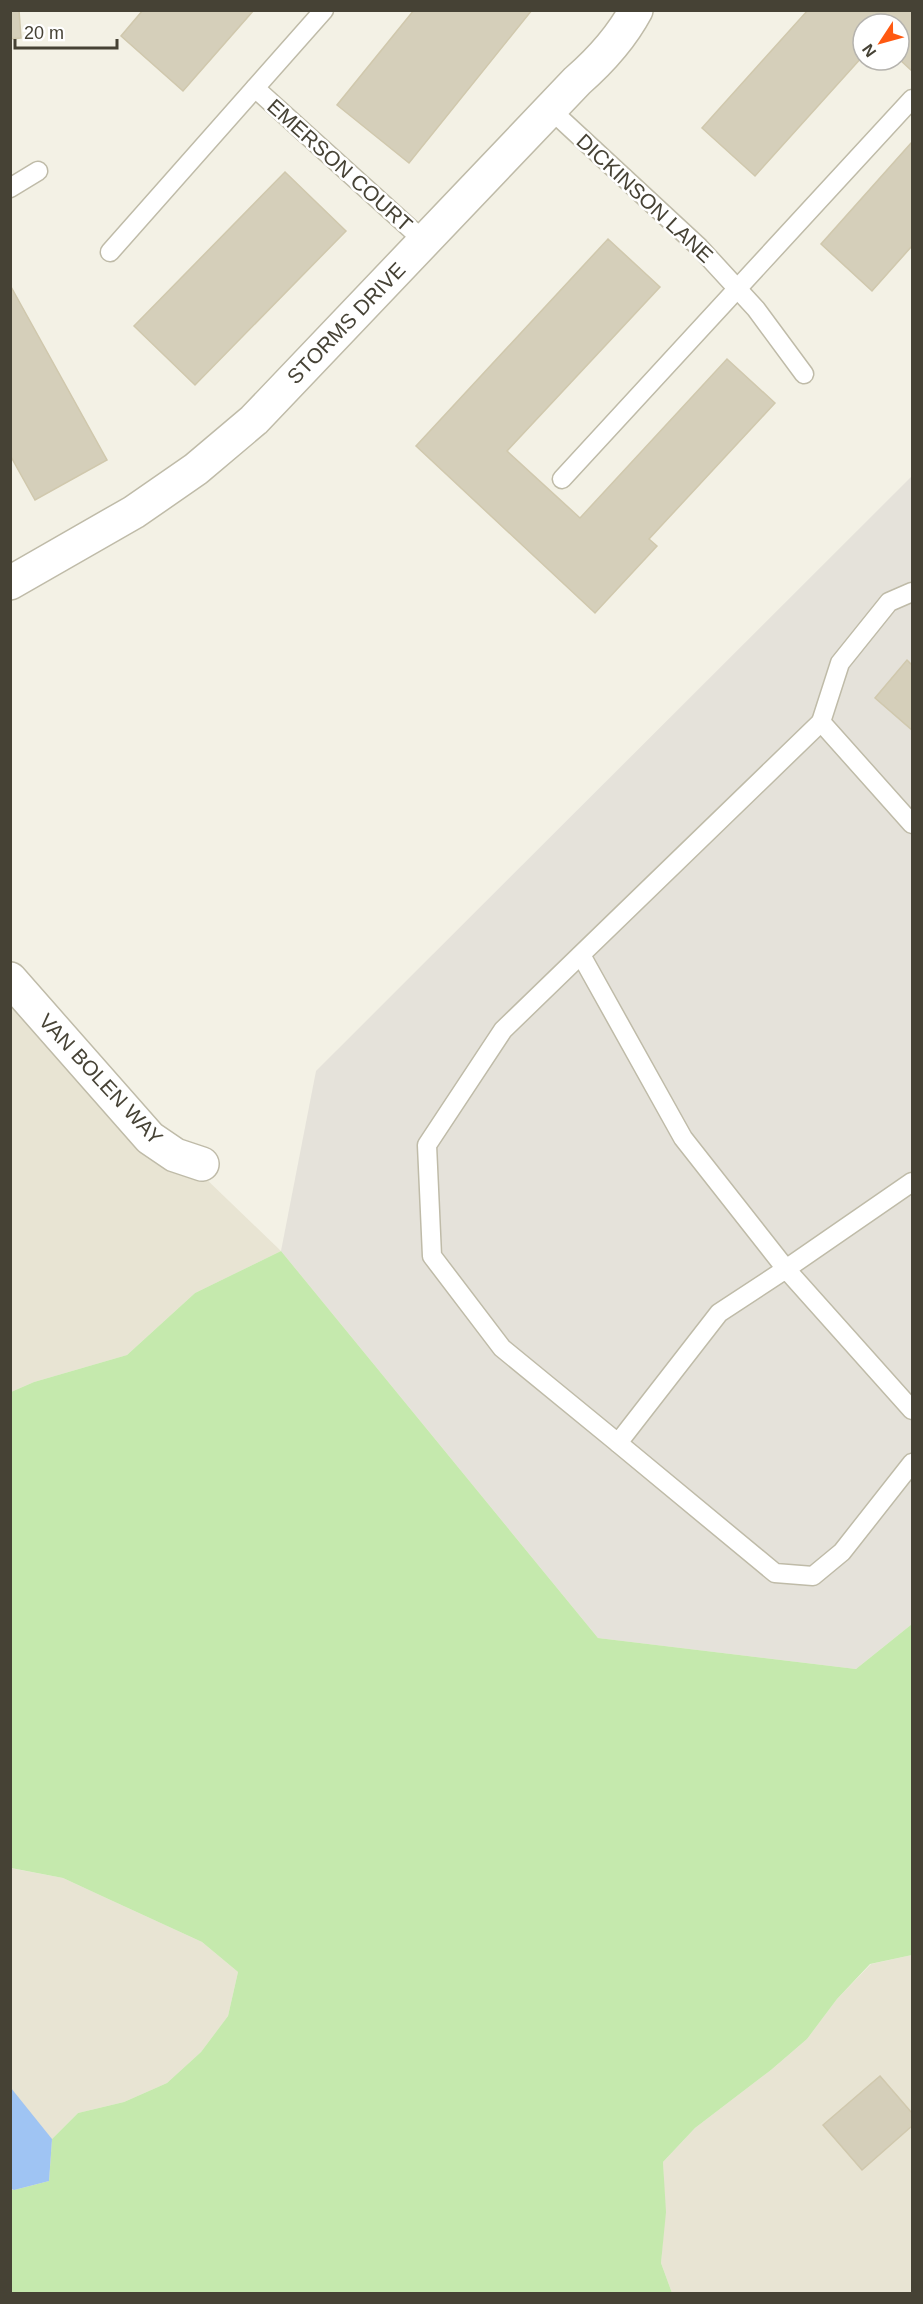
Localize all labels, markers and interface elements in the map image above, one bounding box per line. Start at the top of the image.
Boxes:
scale bar [15,12,117,50]
north arrow [851,12,911,72]
text: 20 m [24,23,64,43]
text: N [859,41,880,60]
street label: EMERSON COURT [263,94,417,236]
street label: DICKINSON LANE [572,129,718,267]
street label: STORMS DRIVE [282,258,410,388]
street label: VAN BOLEN WAY [35,1009,167,1149]

